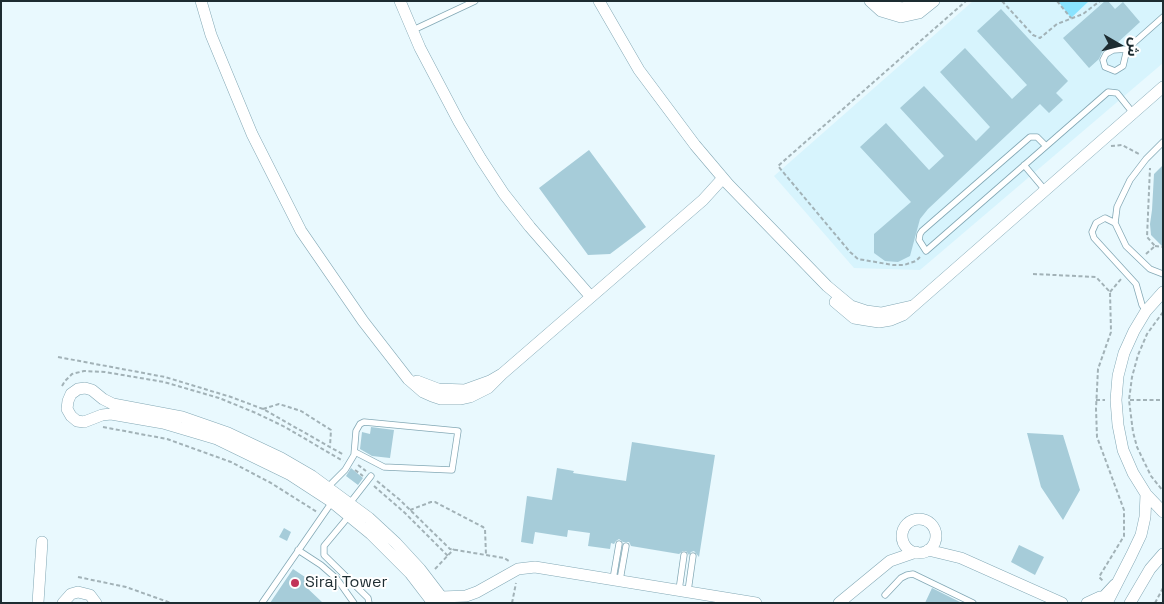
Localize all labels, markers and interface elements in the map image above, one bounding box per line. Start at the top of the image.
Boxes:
north arrow [1094,20,1144,70]
text: ش [1124,36,1144,58]
place label: Siraj Tower [305,573,387,593]
marker: Siraj Tower [289,577,301,589]

